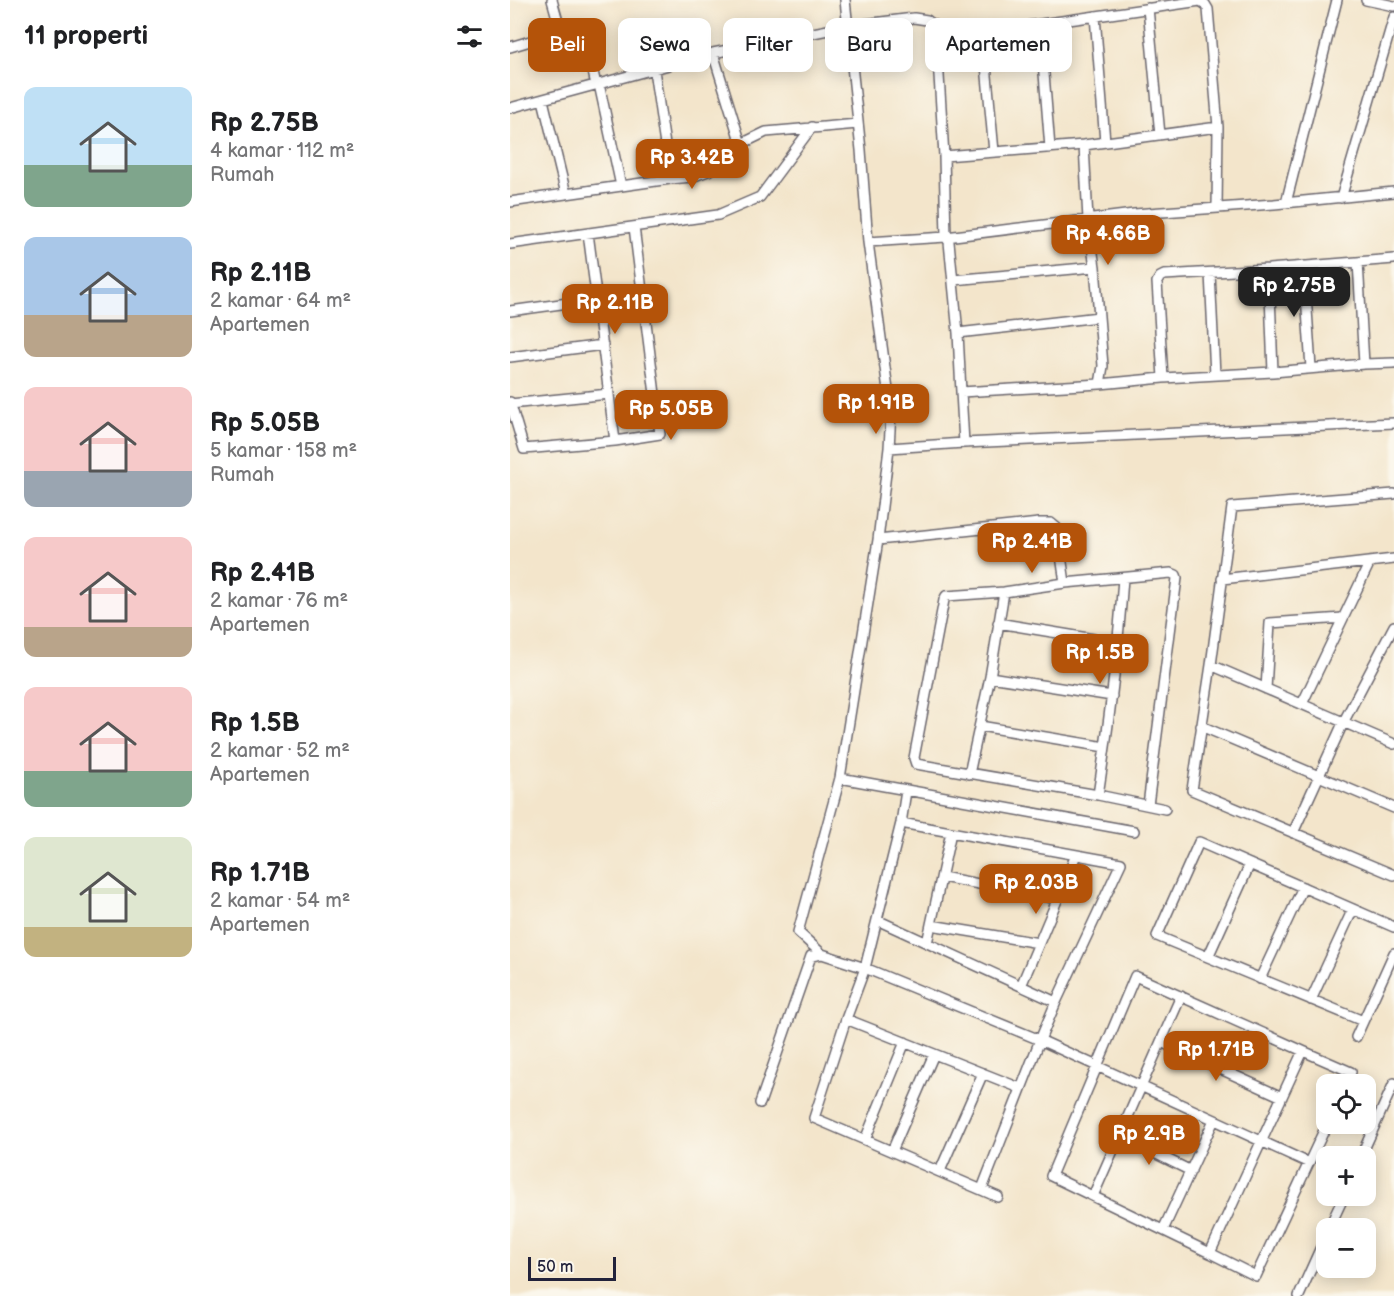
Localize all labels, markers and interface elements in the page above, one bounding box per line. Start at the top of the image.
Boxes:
chip: Beli [528,18,606,72]
chip: Sewa [618,18,711,72]
chip: Filter [723,18,813,72]
chip: Baru [825,18,913,72]
chip: Apartemen [925,18,1072,72]
icon: filters [453,20,486,53]
text: 11 properti [24,21,148,52]
text: Rp 2.75B [210,108,319,139]
icon: home [72,111,144,183]
text: 4 kamar · 112 m² [210,139,354,163]
pin: Rp 3.42B [630,139,754,190]
text: Rp 3.42B [650,146,734,170]
text: Rumah [210,163,274,187]
pin: Rp 4.66B [1046,215,1170,266]
text: Rp 4.66B [1065,222,1151,246]
text: Rp 2.11B [210,258,311,289]
icon: home [72,261,144,333]
pin: Rp 2.75B [1232,267,1356,318]
text: Rp 2.75B [1252,274,1336,298]
pin: Rp 2.11B [553,284,677,335]
text: 2 kamar · 64 m² [210,289,351,313]
text: Rp 2.11B [576,291,654,315]
text: Apartemen [210,313,310,337]
pin: Rp 1.91B [814,384,938,435]
pin: Rp 5.05B [609,390,733,441]
text: Rp 1.91B [837,391,915,415]
text: Rp 5.05B [629,397,713,421]
text: Rp 5.05B [210,408,320,439]
icon: home [72,411,144,483]
text: 5 kamar · 158 m² [210,439,357,463]
text: Rumah [210,463,274,487]
pin: Rp 2.41B [970,523,1094,574]
text: Rp 2.41B [992,530,1072,554]
text: Rp 2.41B [210,558,315,589]
icon: home [72,561,144,633]
text: 2 kamar · 76 m² [210,589,348,613]
text: Apartemen [210,613,310,637]
pin: Rp 1.5B [1045,634,1155,685]
text: Rp 1.5B [1065,641,1135,665]
text: Rp 1.5B [210,708,300,739]
icon: home [72,711,144,783]
text: 2 kamar · 52 m² [210,739,350,763]
text: Apartemen [210,763,310,787]
text: Rp 1.71B [210,858,310,889]
icon: home [72,861,144,933]
pin: Rp 2.03B [974,864,1098,915]
text: Rp 2.03B [993,871,1079,895]
text: 2 kamar · 54 m² [210,889,350,913]
text: Apartemen [210,913,310,937]
pin: Rp 1.71B [1154,1031,1278,1082]
text: Rp 1.71B [1178,1038,1254,1062]
map controls [1316,1074,1376,1278]
button: locate [1316,1074,1376,1134]
pin: Rp 2.9B [1094,1115,1204,1166]
text: Rp 2.9B [1113,1122,1185,1146]
button: + [1316,1146,1376,1206]
button: − [1316,1218,1376,1278]
scale bar [528,1254,616,1282]
text: 50 m [537,1258,573,1277]

